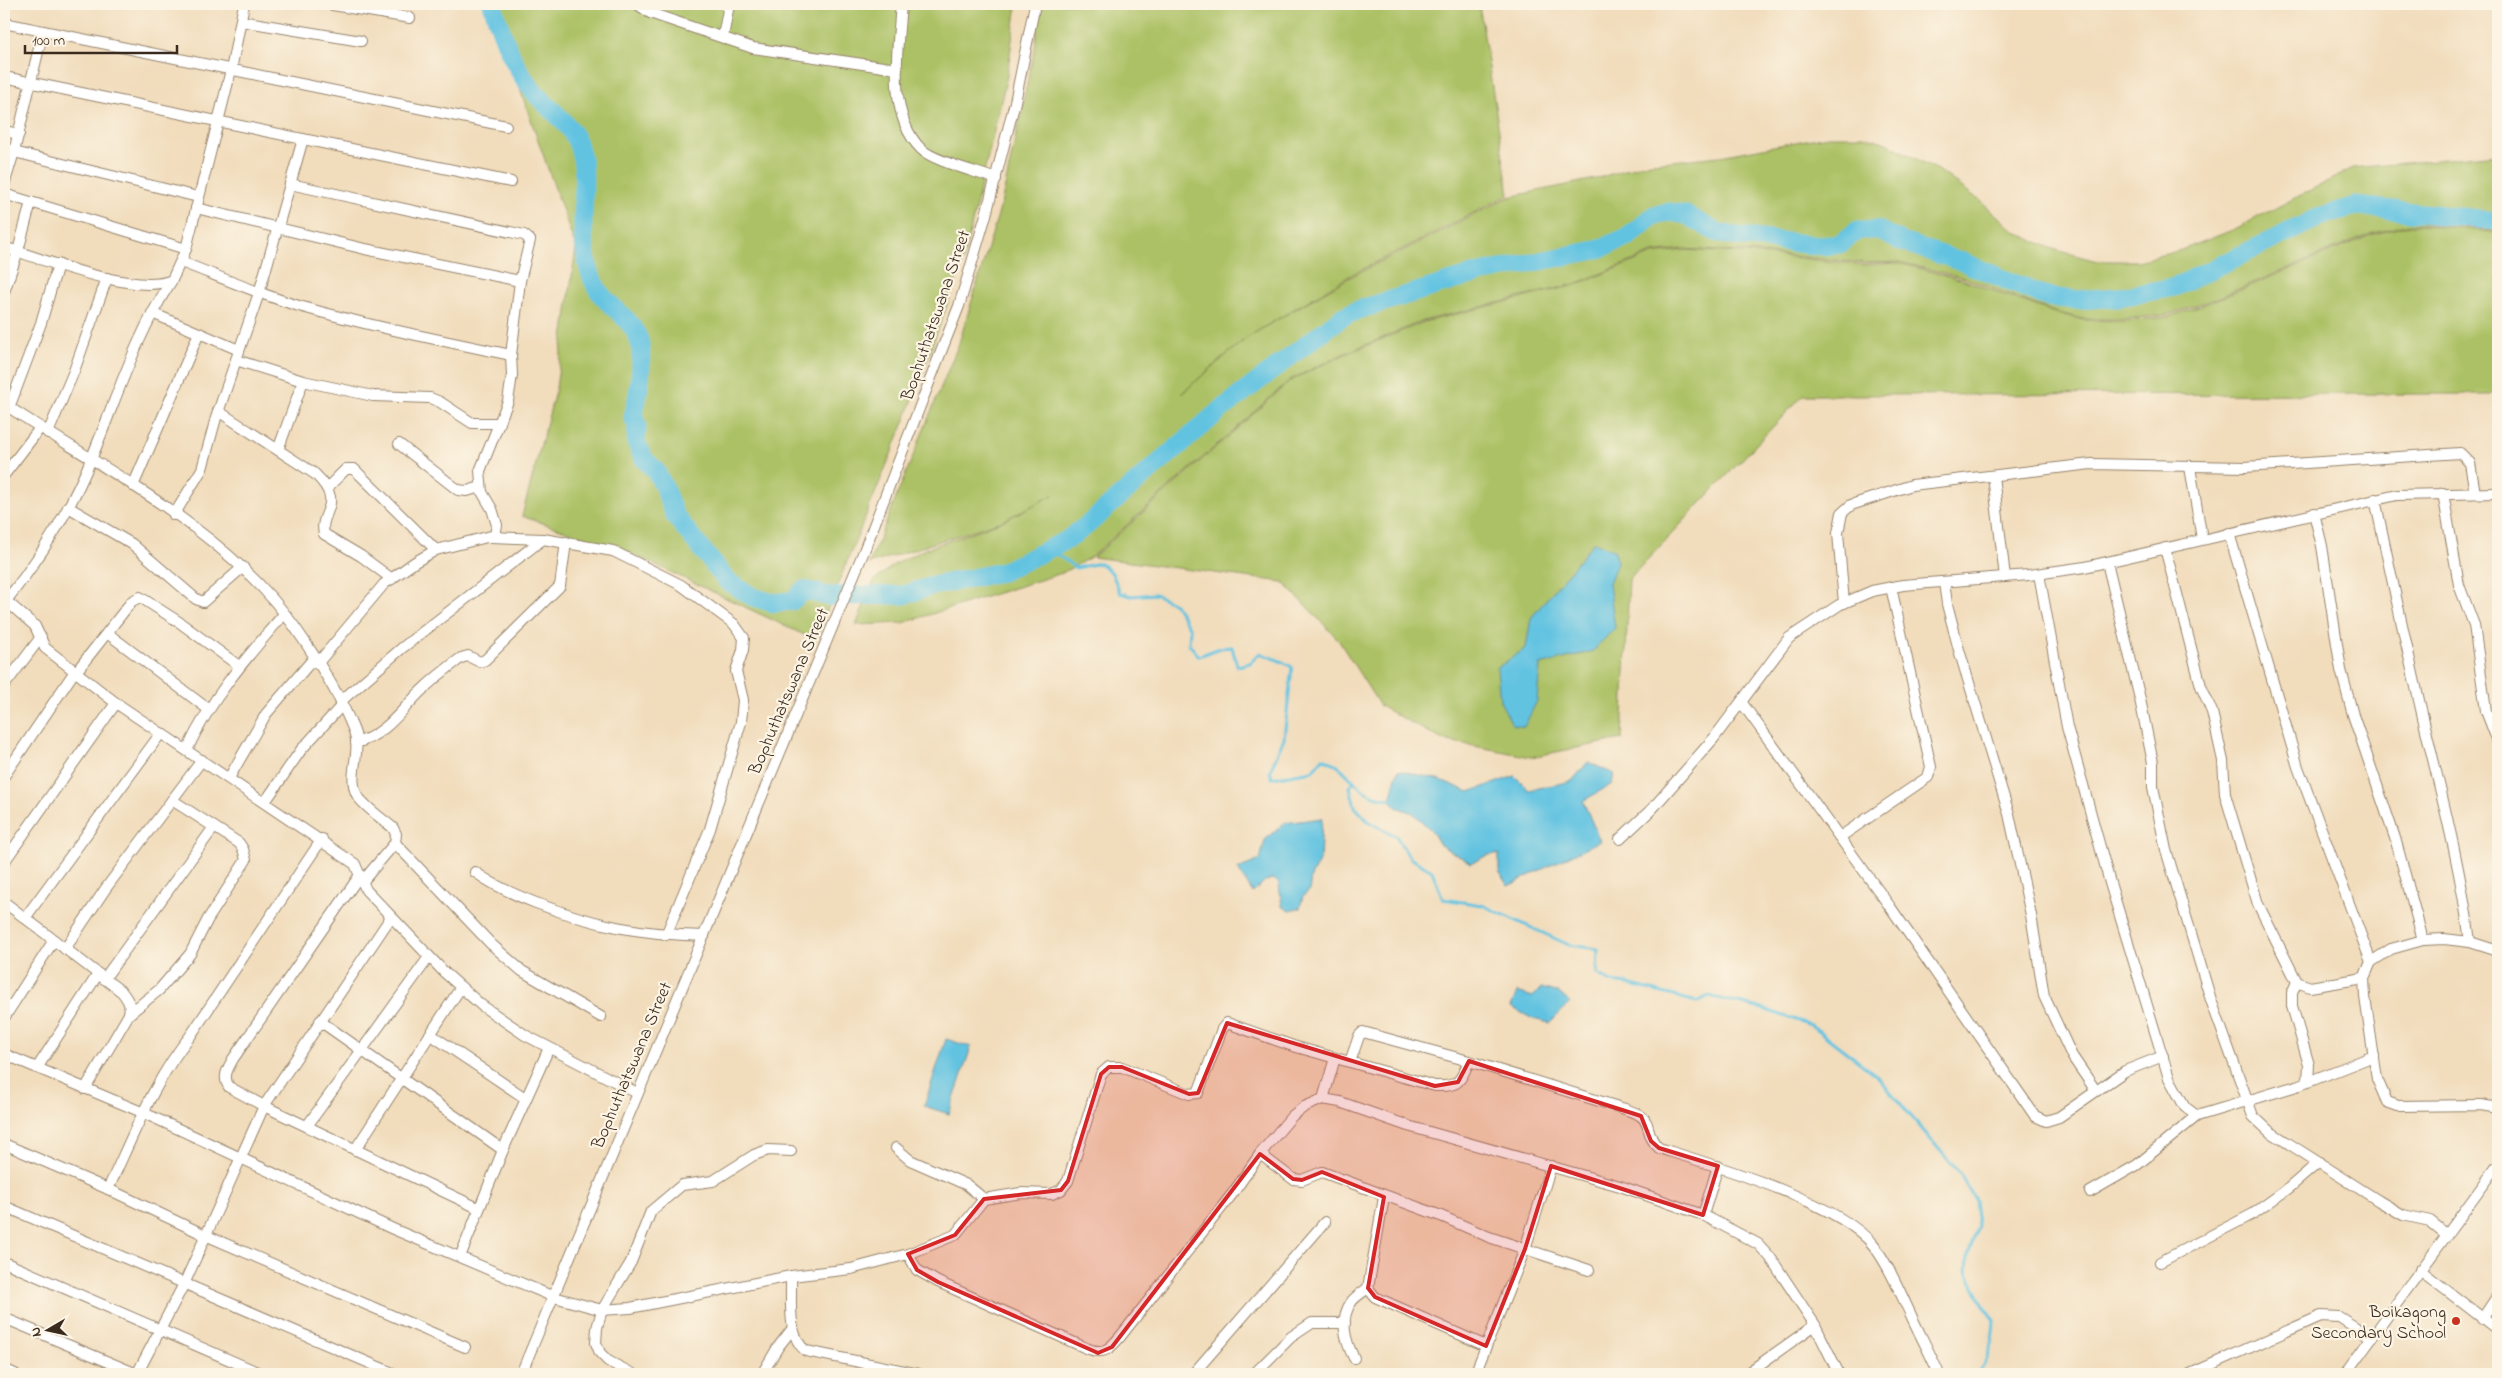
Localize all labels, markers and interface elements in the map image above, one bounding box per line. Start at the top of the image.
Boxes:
scale bar [25,22,178,54]
text: 100 m [32,30,65,52]
street label: Bophuthatswana Street [895,227,978,405]
street label: Bophuthatswana Street [743,604,837,780]
street label: Bophuthatswana Street [586,978,680,1154]
place label: Boikagong Secondary School [2311,1300,2446,1347]
north arrow [22,1306,72,1356]
marker: Boikagong Secondary School [2450,1315,2462,1327]
text: N [26,1325,48,1338]

